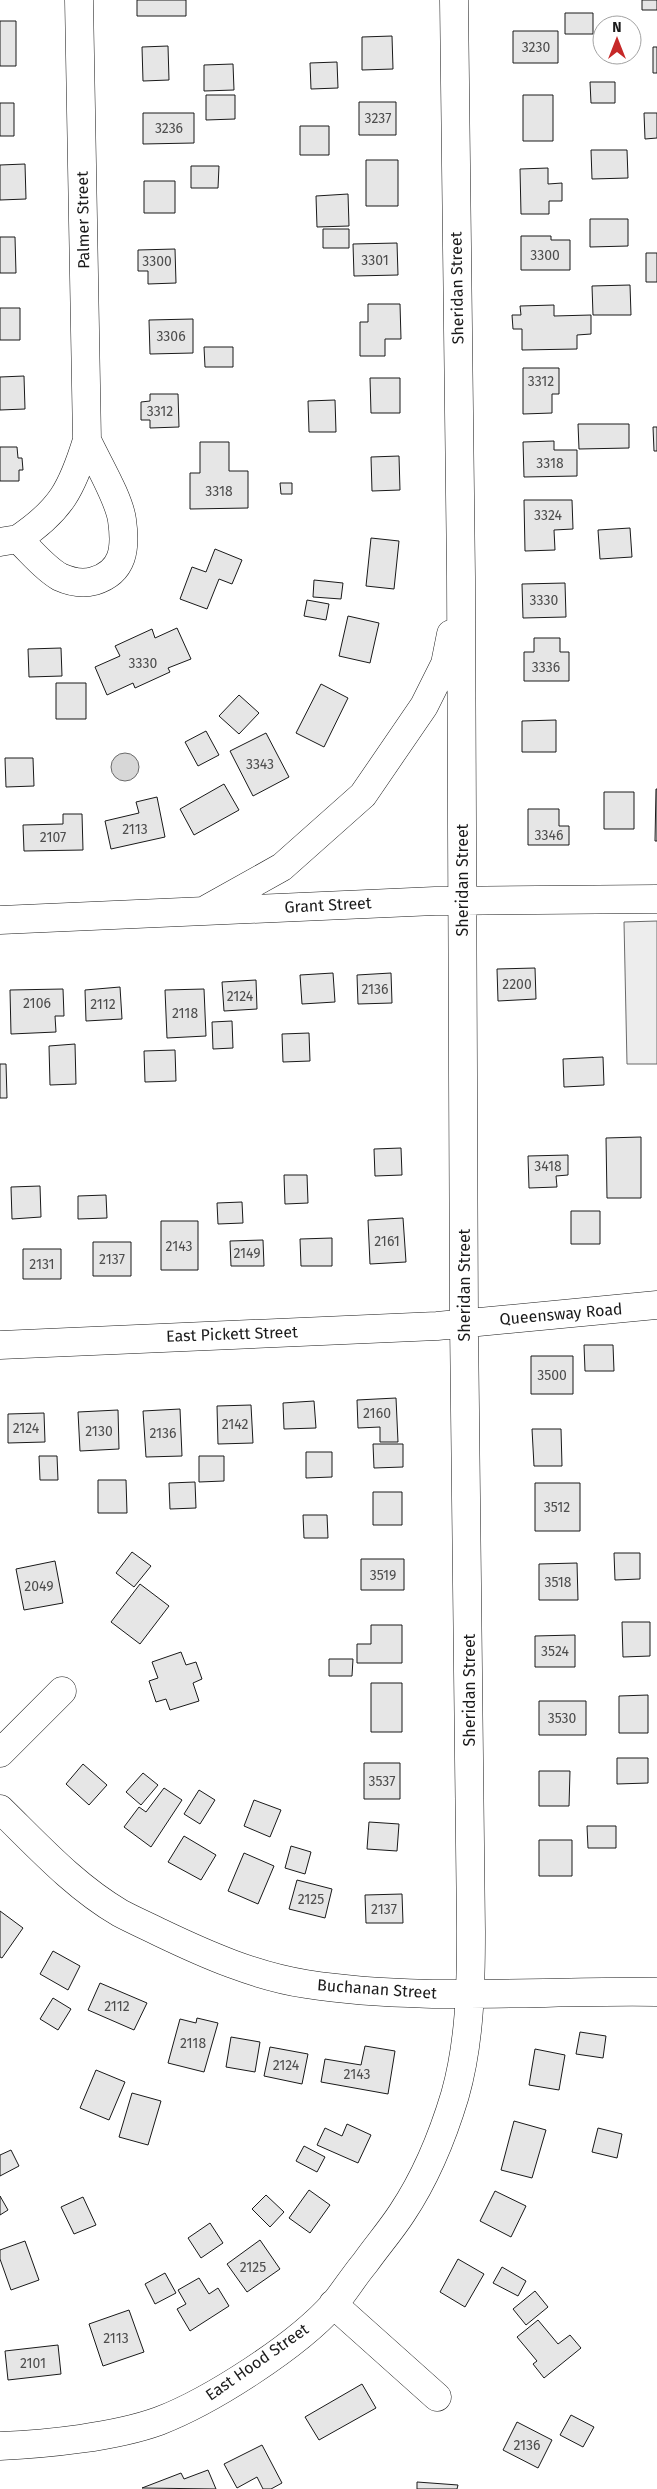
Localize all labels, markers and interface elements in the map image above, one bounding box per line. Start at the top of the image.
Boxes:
north arrow [592,15,642,65]
text: N [612,19,622,36]
house number: 3230 [522,39,550,56]
house number: 3237 [365,110,391,127]
house number: 3236 [155,120,183,137]
street label: Palmer Street [73,171,93,269]
street label: Sheridan Street [447,231,467,345]
house number: 3300 [530,247,560,264]
house number: 3301 [361,252,389,269]
house number: 3300 [142,253,172,270]
house number: 3306 [156,328,186,345]
house number: 3312 [528,373,554,390]
house number: 3312 [147,403,173,420]
house number: 3318 [536,455,564,472]
house number: 3318 [205,483,233,500]
house number: 3324 [534,507,562,524]
house number: 3330 [530,592,559,609]
house number: 3330 [129,655,158,672]
house number: 3336 [532,659,560,676]
house number: 3343 [246,756,274,773]
house number: 2113 [122,821,148,838]
street label: Sheridan Street [453,823,472,936]
house number: 3346 [535,827,563,844]
house number: 2107 [40,829,66,846]
street label: Grant Street [284,893,372,917]
house number: 2200 [502,976,532,993]
house number: 2136 [361,981,389,998]
house number: 2124 [227,988,254,1005]
house number: 2106 [23,995,51,1012]
house number: 2112 [90,996,116,1013]
house number: 2118 [172,1005,198,1022]
house number: 3418 [534,1158,562,1175]
street label: Sheridan Street [455,1228,474,1341]
house number: 2161 [374,1233,400,1250]
house number: 2143 [166,1238,192,1255]
house number: 2149 [233,1245,261,1262]
house number: 2137 [99,1251,125,1268]
house number: 2131 [29,1256,55,1273]
street label: Queensway Road [499,1299,623,1329]
street label: East Pickett Street [166,1322,298,1346]
house number: 3500 [537,1367,567,1384]
house number: 2160 [363,1405,391,1422]
house number: 2142 [222,1416,248,1433]
house number: 2124 [13,1420,40,1437]
house number: 2130 [85,1423,113,1440]
house number: 2136 [149,1425,177,1442]
house number: 3512 [544,1499,570,1516]
house number: 3519 [370,1567,396,1584]
house number: 3518 [544,1574,572,1591]
house number: 2049 [24,1578,54,1595]
street label: Sheridan Street [460,1633,479,1746]
house number: 3524 [541,1643,569,1660]
house number: 3530 [548,1710,577,1727]
house number: 3537 [368,1773,396,1790]
house number: 2125 [298,1891,324,1908]
house number: 2137 [371,1901,397,1918]
street label: Buchanan Street [317,1975,438,2003]
house number: 2112 [104,1998,130,2015]
house number: 2118 [180,2035,206,2052]
house number: 2124 [273,2057,300,2074]
house number: 2143 [344,2066,370,2083]
house number: 2125 [240,2259,266,2276]
street label: East Hood Street [202,2319,312,2405]
house number: 2113 [103,2330,129,2347]
house number: 2101 [20,2355,46,2372]
house number: 2136 [513,2437,541,2454]

